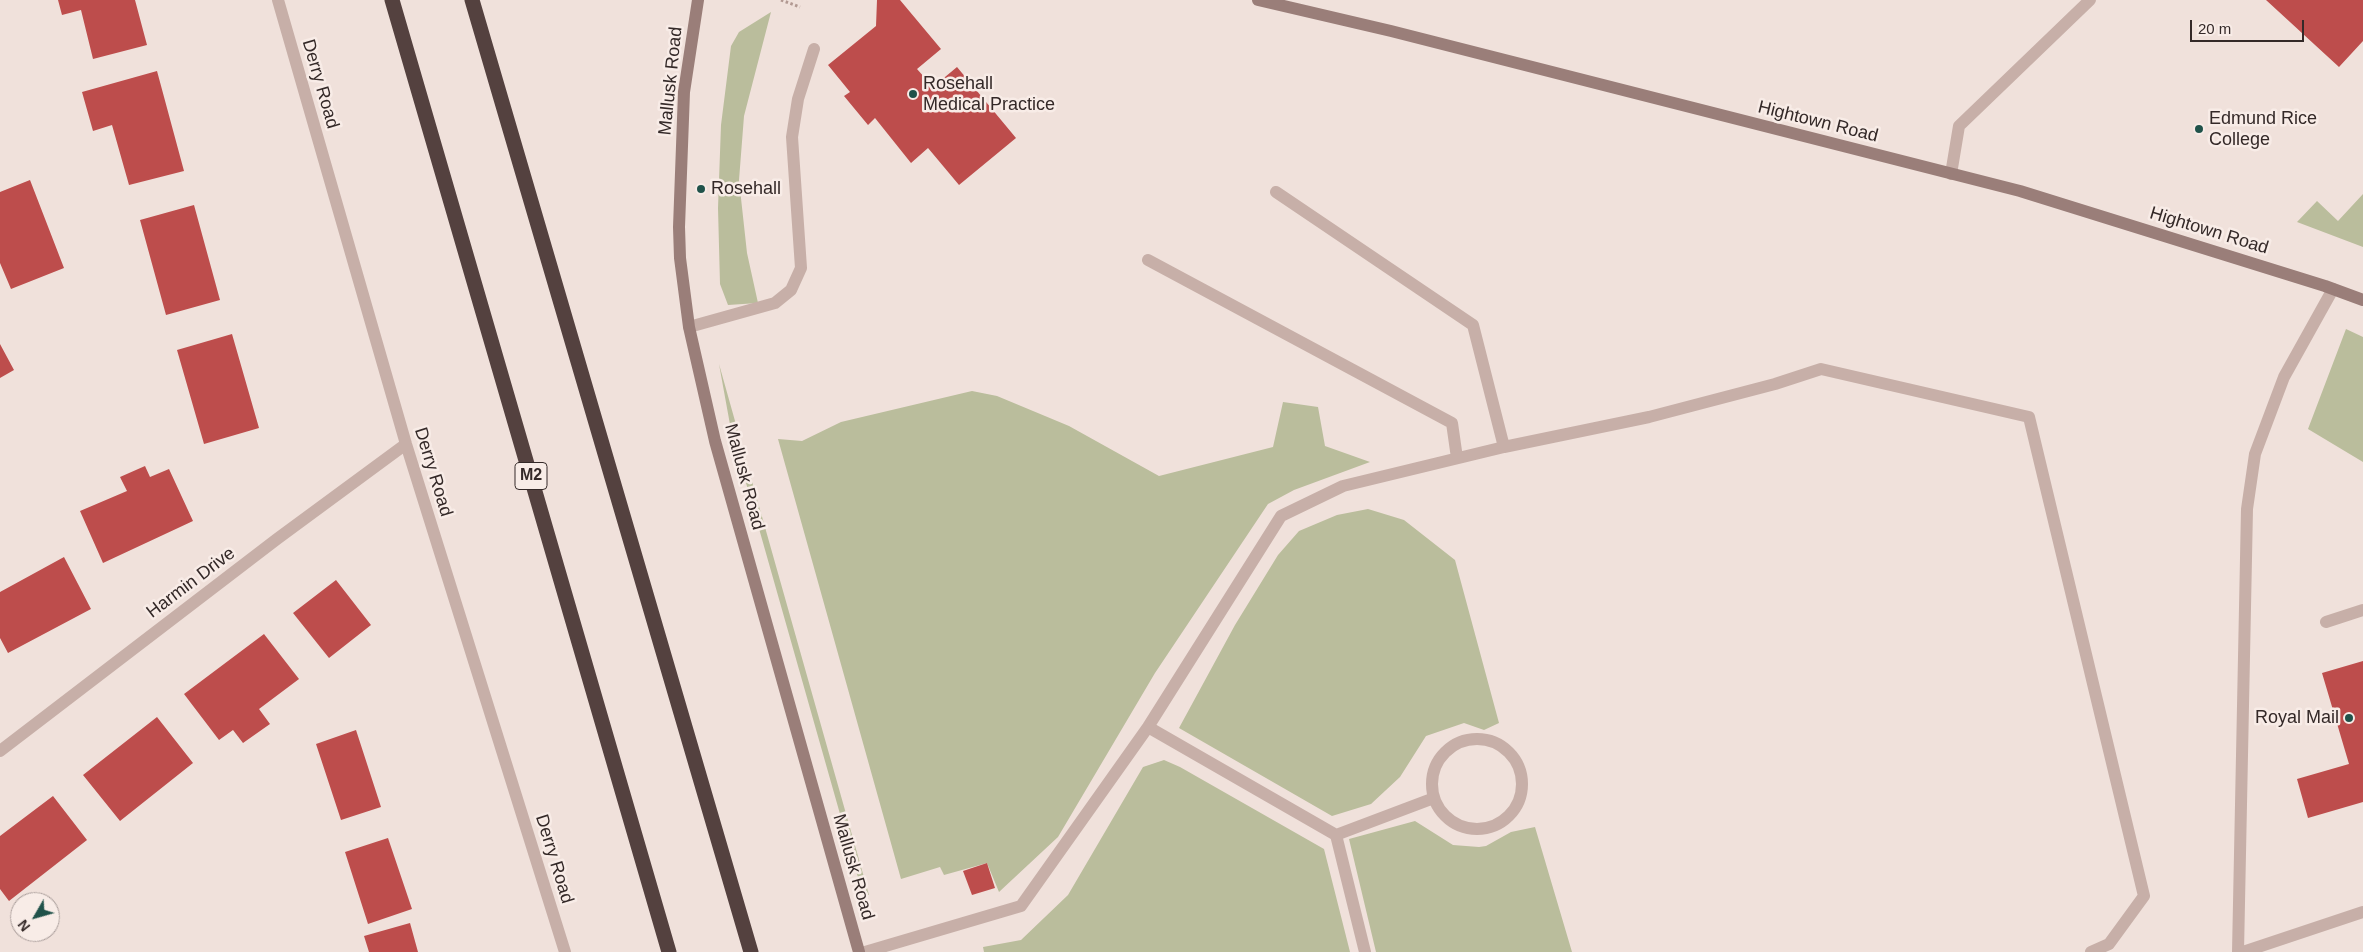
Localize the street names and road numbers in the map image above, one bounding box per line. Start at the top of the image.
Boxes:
street label: Mallusk Road [655,26,687,136]
street label: Derry Road [297,37,343,131]
street label: Hightown Road [1756,97,1880,147]
street label: Hightown Road [2147,203,2271,259]
street label: Mallusk Road [719,422,769,532]
street label: Derry Road [409,425,457,519]
road number: M2 [515,462,547,490]
street label: Harmin Drive [143,543,239,623]
street label: Derry Road [530,812,578,906]
street label: Mallusk Road [828,812,878,922]

